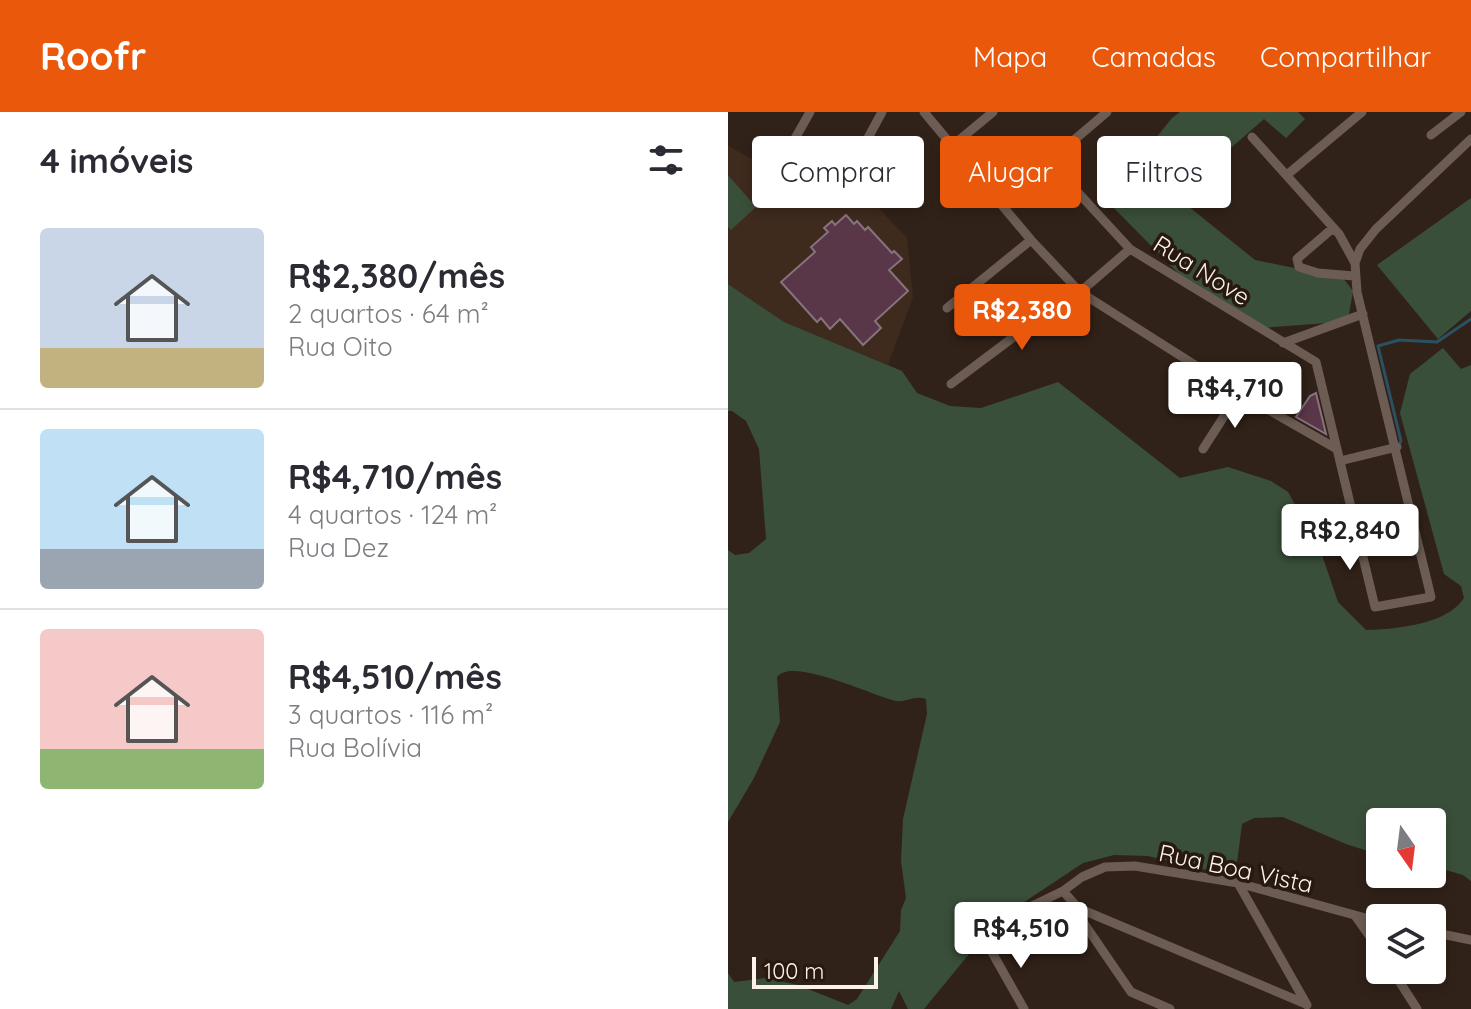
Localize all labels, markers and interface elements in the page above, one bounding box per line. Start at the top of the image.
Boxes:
text: Roofr [40,32,146,80]
text: Mapa [973,39,1047,74]
text: Camadas [1091,39,1216,74]
text: Compartilhar [1260,39,1431,74]
chip: Comprar [752,136,924,208]
chip: Alugar [940,136,1081,208]
chip: Filtros [1097,136,1231,208]
icon: filters [644,138,688,182]
text: 4 imóveis [40,139,193,182]
street label: Rua Nove [1148,229,1256,311]
text: R$2,380/mês [288,254,505,297]
icon: home [104,260,200,356]
pin: R$2,380 [948,284,1096,352]
text: R$2,380 [972,293,1072,326]
text: 2 quartos · 64 m² [288,297,489,330]
text: Rua Oito [288,330,393,363]
pin: R$4,710 [1161,362,1309,430]
text: R$4,710 [1186,371,1284,404]
text: R$4,710/mês [288,455,502,498]
icon: home [104,461,200,557]
text: 4 quartos · 124 m² [288,498,497,531]
pin: R$2,840 [1276,504,1424,572]
text: R$2,840 [1300,513,1400,546]
text: Rua Dez [288,531,389,564]
text: R$4,510/mês [288,655,502,698]
icon: home [104,661,200,757]
text: 3 quartos · 116 m² [288,698,493,731]
text: Rua Bolívia [288,731,422,764]
north arrow [1366,808,1446,888]
map controls [1366,808,1446,984]
street label: Rua Boa Vista [1156,837,1316,899]
pin: R$4,510 [947,902,1095,970]
button: layers [1366,904,1446,984]
text: R$4,510 [973,911,1069,944]
scale bar [752,953,878,989]
text: 100 m [764,957,824,985]

